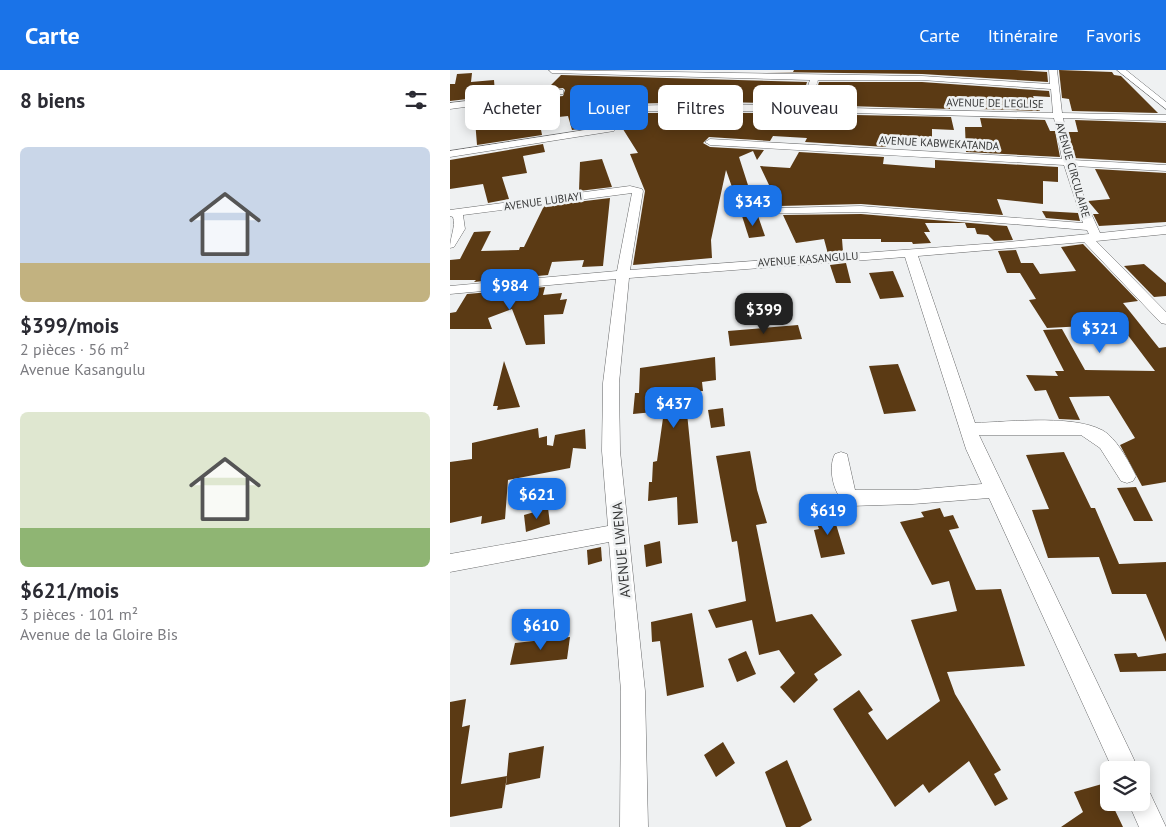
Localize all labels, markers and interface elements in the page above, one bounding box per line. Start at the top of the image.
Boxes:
text: Carte [25,20,80,51]
text: Carte [919,24,960,47]
text: Itinéraire [988,24,1058,47]
text: Favoris [1086,24,1141,47]
chip: Acheter [465,85,560,130]
chip: Louer [570,85,648,130]
chip: Filtres [658,85,743,130]
chip: Nouveau [753,85,857,130]
icon: filters [402,86,430,114]
text: 8 biens [20,87,85,114]
street label: AVENUE DE L'EGLISE [946,95,1044,111]
street label: AVENUE CIRCULAIRE [1053,121,1093,219]
street label: AVENUE KABWEKATANDA [879,133,1000,153]
icon: home [180,179,270,269]
pin: $343 [723,184,783,227]
street label: AVENUE LUBIAYI [503,189,583,213]
text: $343 [735,191,771,211]
street label: AVENUE KASANGULU [757,249,859,269]
pin: $984 [480,268,540,311]
text: $984 [492,275,528,295]
pin: $399 [734,292,794,335]
text: $399 [746,299,782,319]
text: $399/mois [20,312,119,339]
pin: $321 [1070,312,1130,354]
text: $321 [1082,318,1118,338]
text: 2 pièces · 56 m² [20,339,129,359]
text: Avenue Kasangulu [20,359,145,379]
pin: $437 [644,386,704,429]
text: $437 [656,393,692,413]
icon: home [180,444,270,534]
pin: $621 [507,478,567,520]
text: $621 [519,484,555,504]
pin: $619 [798,494,858,536]
text: $619 [810,500,846,520]
street label: AVENUE LWENA [608,501,634,598]
text: $621/mois [20,577,119,604]
text: 3 pièces · 101 m² [20,604,138,624]
pin: $610 [511,608,571,651]
text: $610 [523,615,559,635]
text: Avenue de la Gloire Bis [20,624,178,644]
map controls [1100,761,1150,811]
button: layers [1100,761,1150,811]

